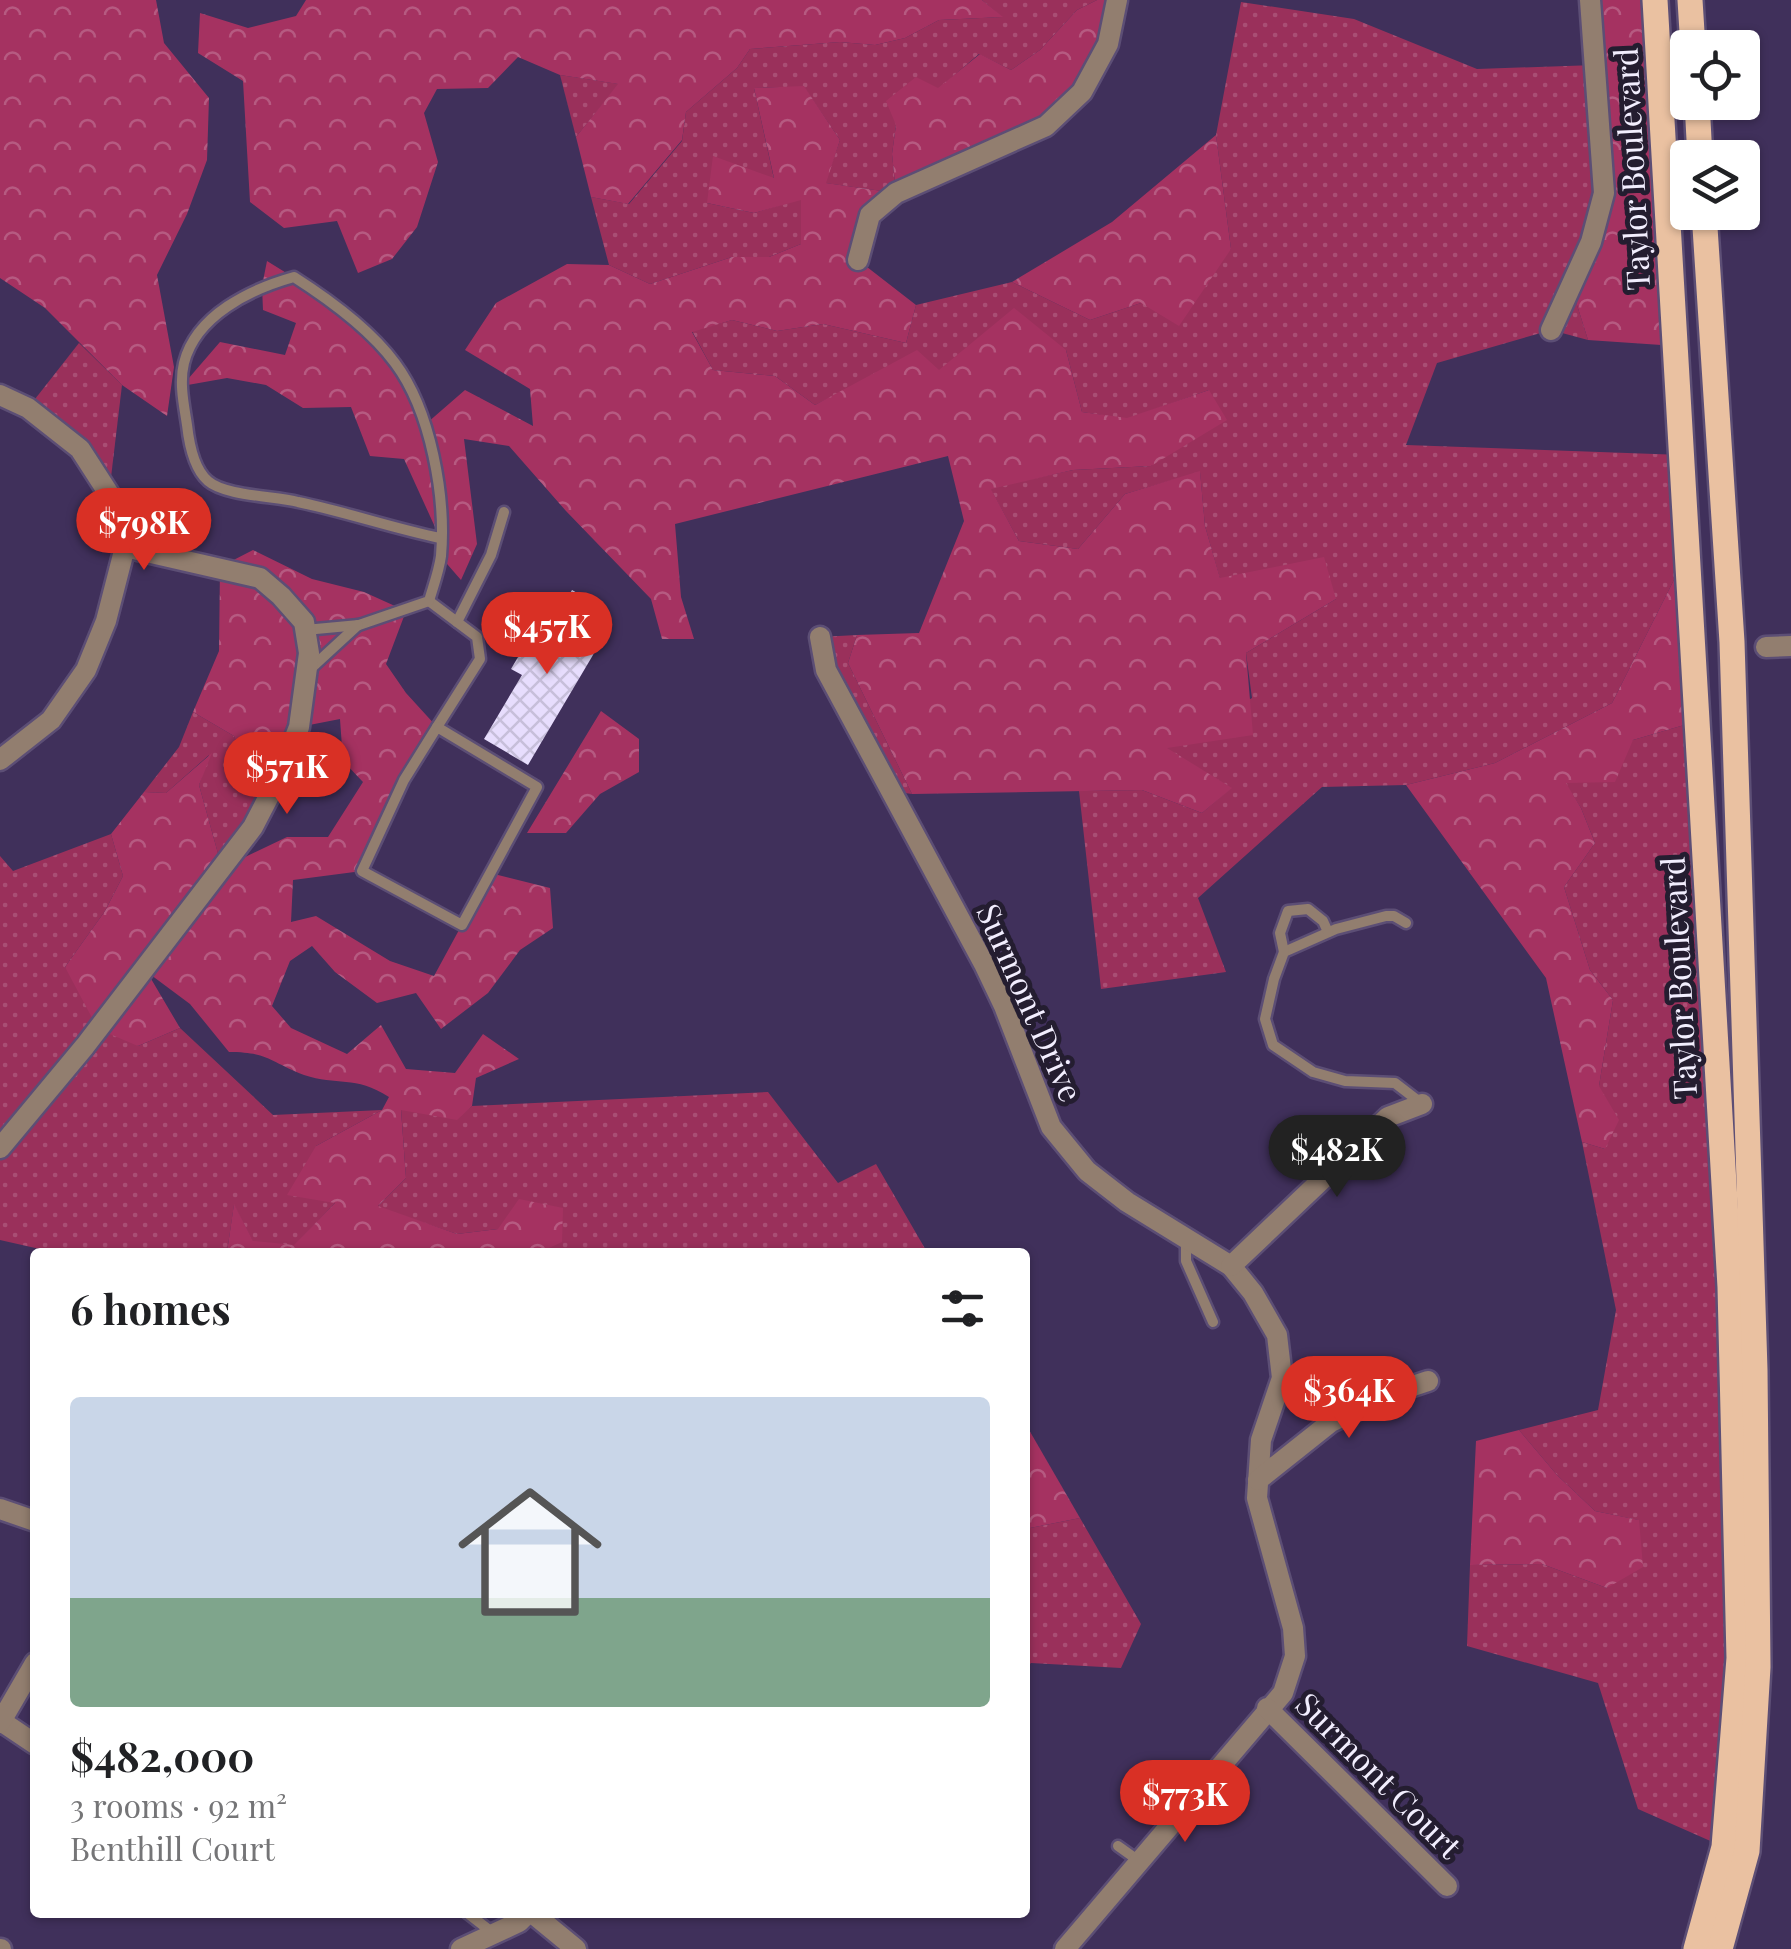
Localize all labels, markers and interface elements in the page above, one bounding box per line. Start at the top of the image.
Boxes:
map controls [1670,30,1760,230]
button: locate [1670,30,1760,120]
street label: Taylor Boulevard [1603,47,1658,292]
button: layers [1670,140,1760,230]
pin: $798K [74,488,214,573]
text: $798K [98,499,190,542]
pin: $457K [477,592,617,677]
text: $457K [503,603,591,646]
pin: $571K [217,732,357,817]
text: $571K [246,743,328,786]
street label: Taylor Boulevard [1650,856,1705,1101]
street label: Surmont Drive [968,896,1094,1108]
pin: $482K [1267,1115,1407,1200]
text: $482K [1291,1126,1383,1169]
text: 6 homes [70,1280,231,1336]
icon: filters [935,1281,990,1336]
pin: $364K [1279,1356,1419,1441]
text: $364K [1303,1367,1395,1410]
icon: home [440,1462,620,1642]
street label: Surmont Court [1288,1682,1472,1867]
text: $482,000 [70,1727,254,1783]
pin: $773K [1115,1760,1255,1845]
text: $773K [1142,1771,1228,1814]
text: 3 rooms · 92 m² [70,1783,287,1826]
text: Benthill Court [70,1826,275,1869]

